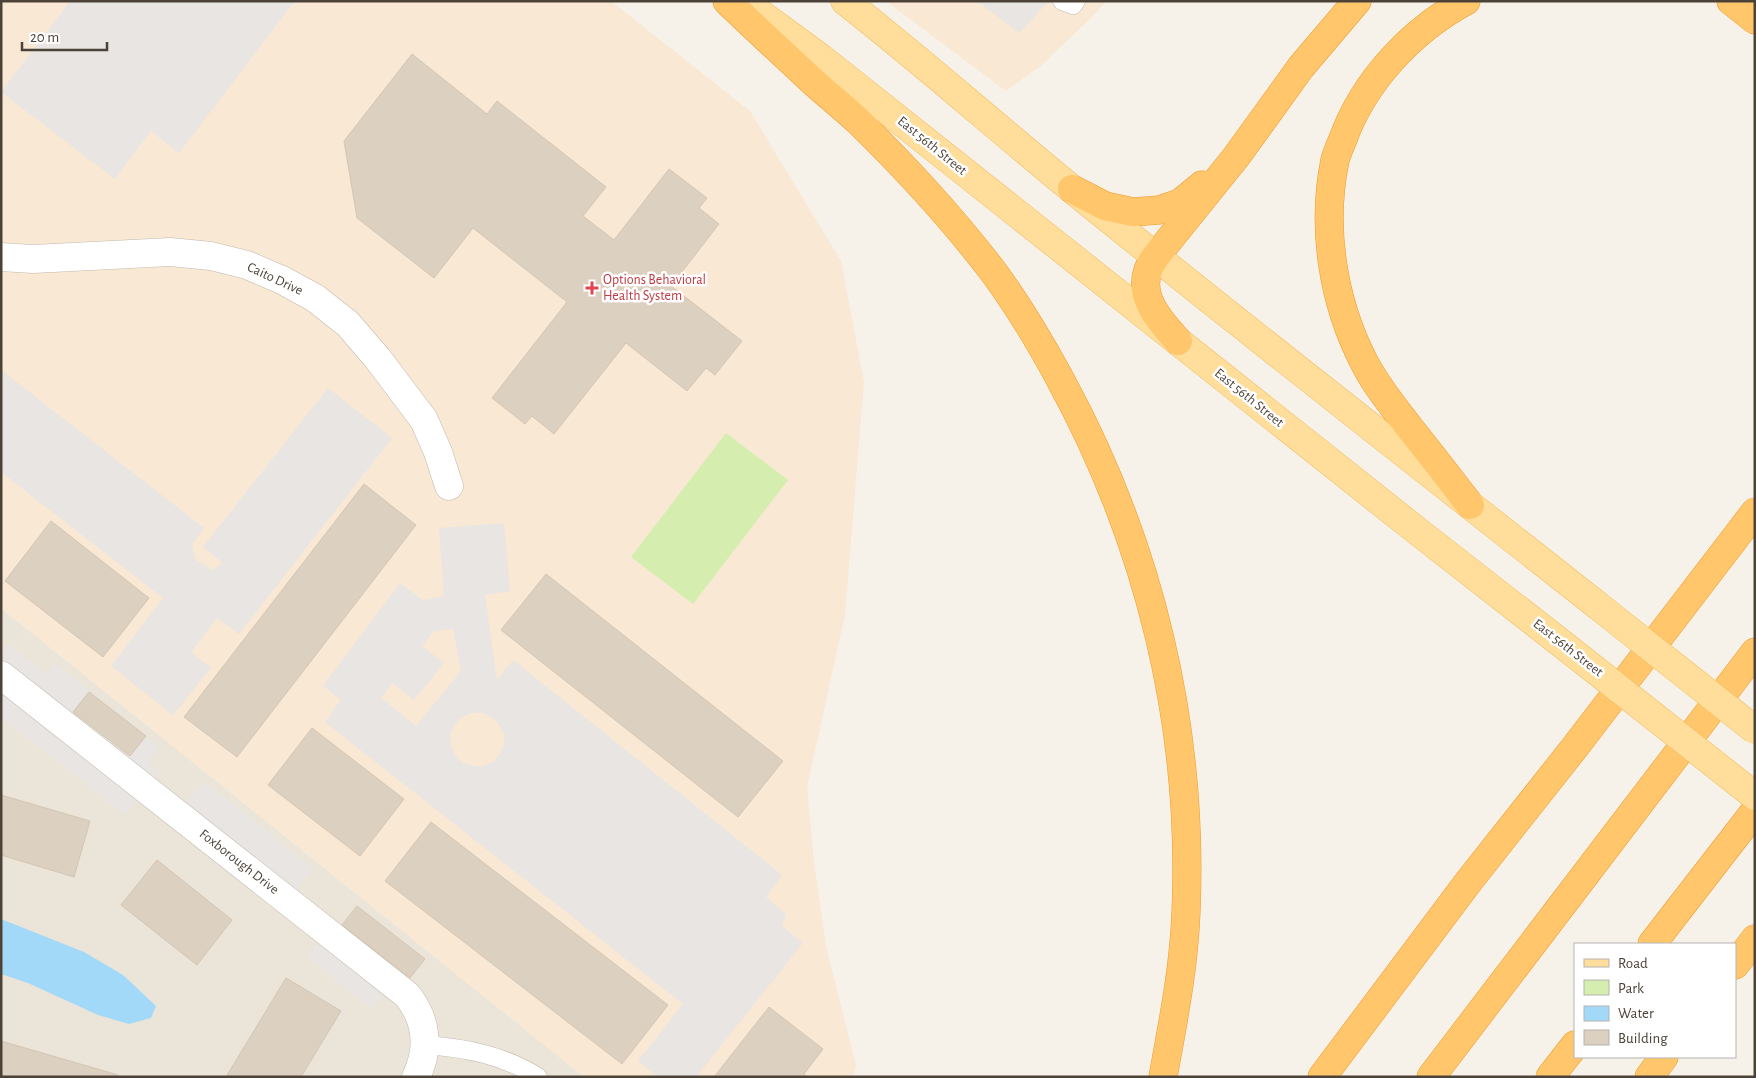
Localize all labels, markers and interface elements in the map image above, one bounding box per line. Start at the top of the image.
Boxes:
scale bar [22,20,108,52]
text: 20 m [30,30,59,45]
street label: East 56th Street [895,114,970,178]
street label: Caito Drive [245,260,305,298]
place label: Options Behavioral Health System [603,273,706,303]
marker: Options Behavioral Health System [585,281,599,295]
street label: East 56th Street [1212,366,1287,430]
street label: East 56th Street [1530,617,1606,680]
street label: Foxborough Drive [197,827,281,897]
legend [1574,943,1736,1058]
text: Road [1618,956,1648,971]
text: Park [1618,981,1644,996]
text: Water [1618,1006,1654,1021]
text: Building [1618,1031,1668,1046]

